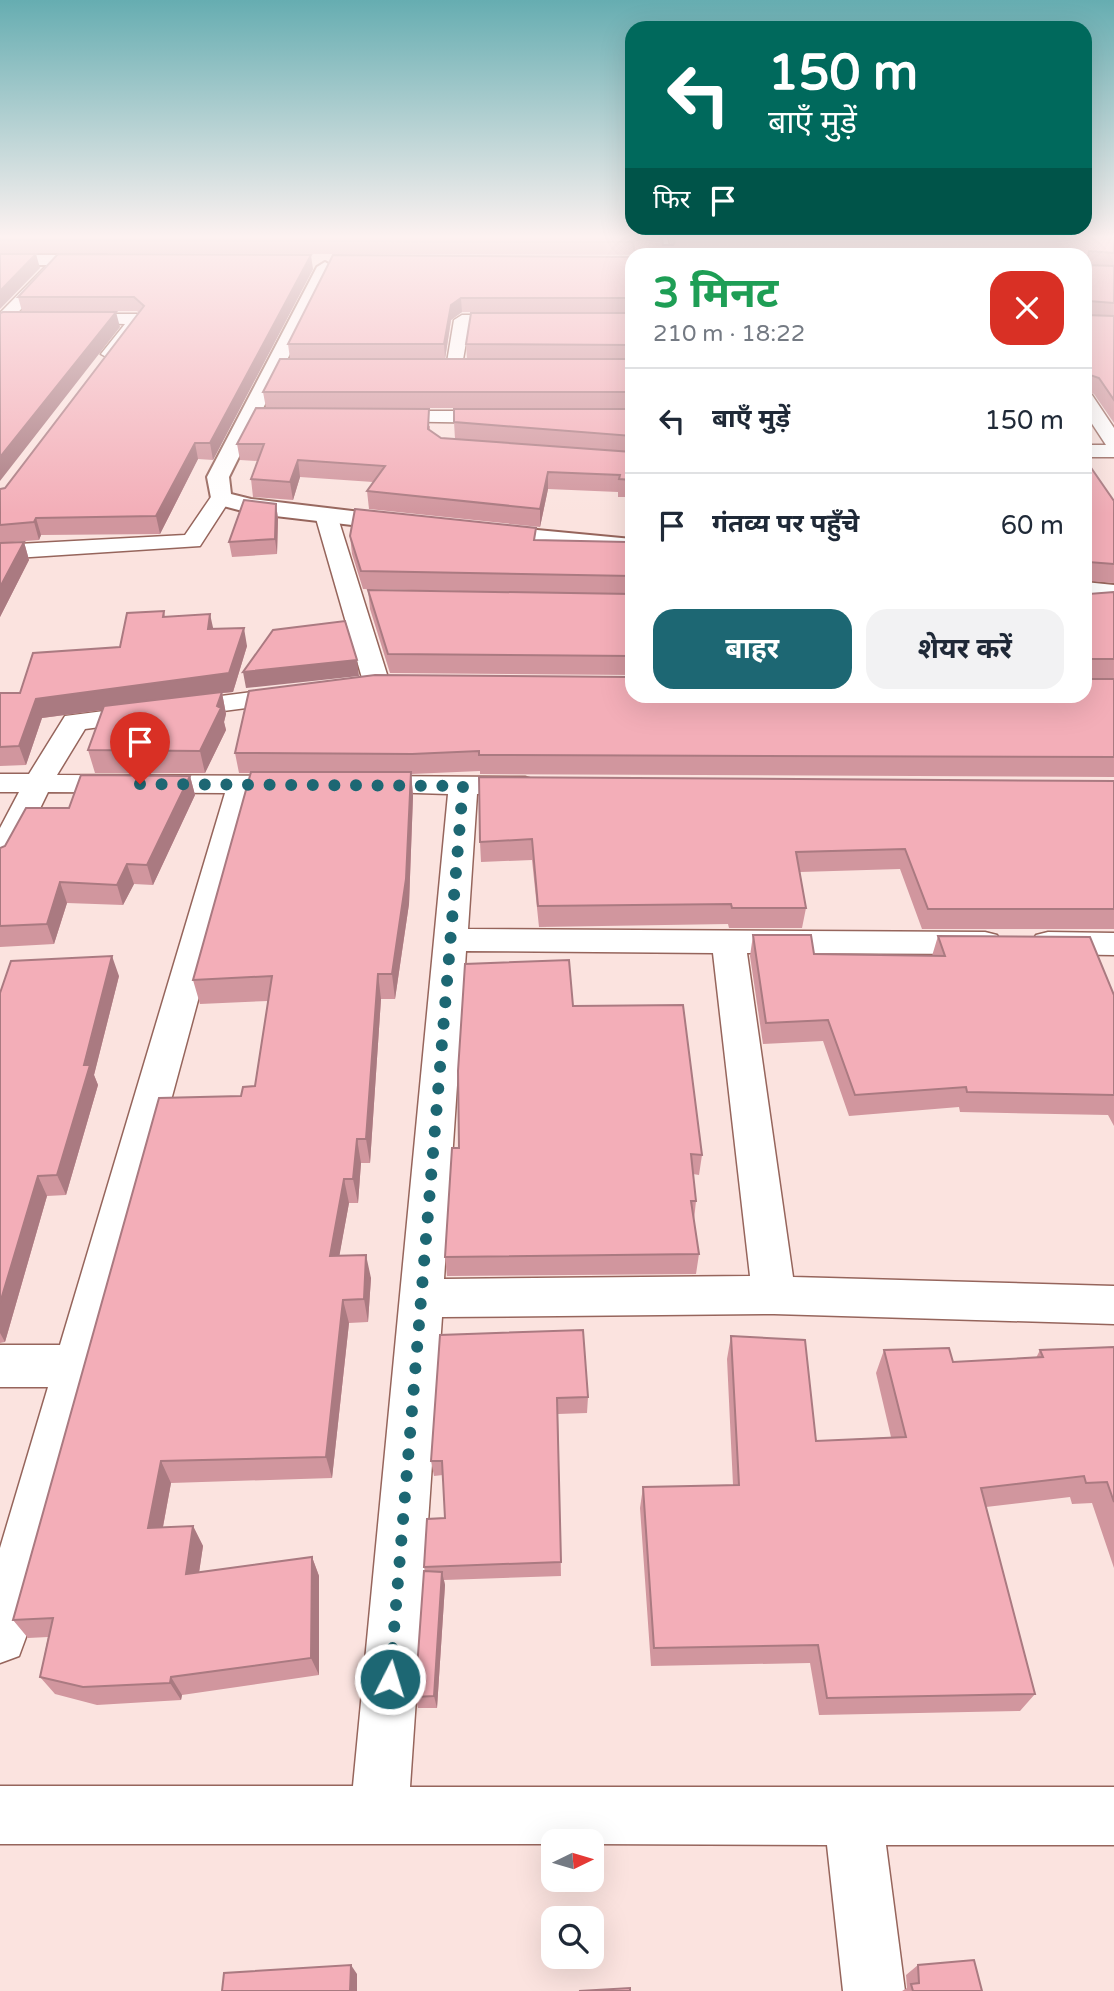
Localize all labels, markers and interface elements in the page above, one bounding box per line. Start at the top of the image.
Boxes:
text: 150 m [768,44,918,103]
icon: left [653,49,744,140]
text: बाएँ मुड़ें [768,104,857,142]
icon: arrive [704,182,742,220]
text: फिर [653,184,690,215]
text: 3 मिनट [653,268,778,319]
button: close [990,271,1064,345]
text: 210 m · 18:22 [653,320,805,348]
icon: left [653,402,691,440]
text: बाएँ मुड़ें [712,403,790,434]
text: 150 m [984,405,1064,436]
icon: arrive [653,507,691,545]
text: गंतव्य पर पहुँचे [712,508,859,539]
text: 60 m [1001,510,1064,541]
button: बाहर [653,609,852,689]
button: शेयर करें [866,609,1064,689]
pin [110,712,170,784]
icon: arrive [121,723,159,761]
position arrow [353,1642,427,1716]
north arrow [541,1829,604,1892]
map controls [541,1829,604,1969]
button: search [541,1906,604,1969]

